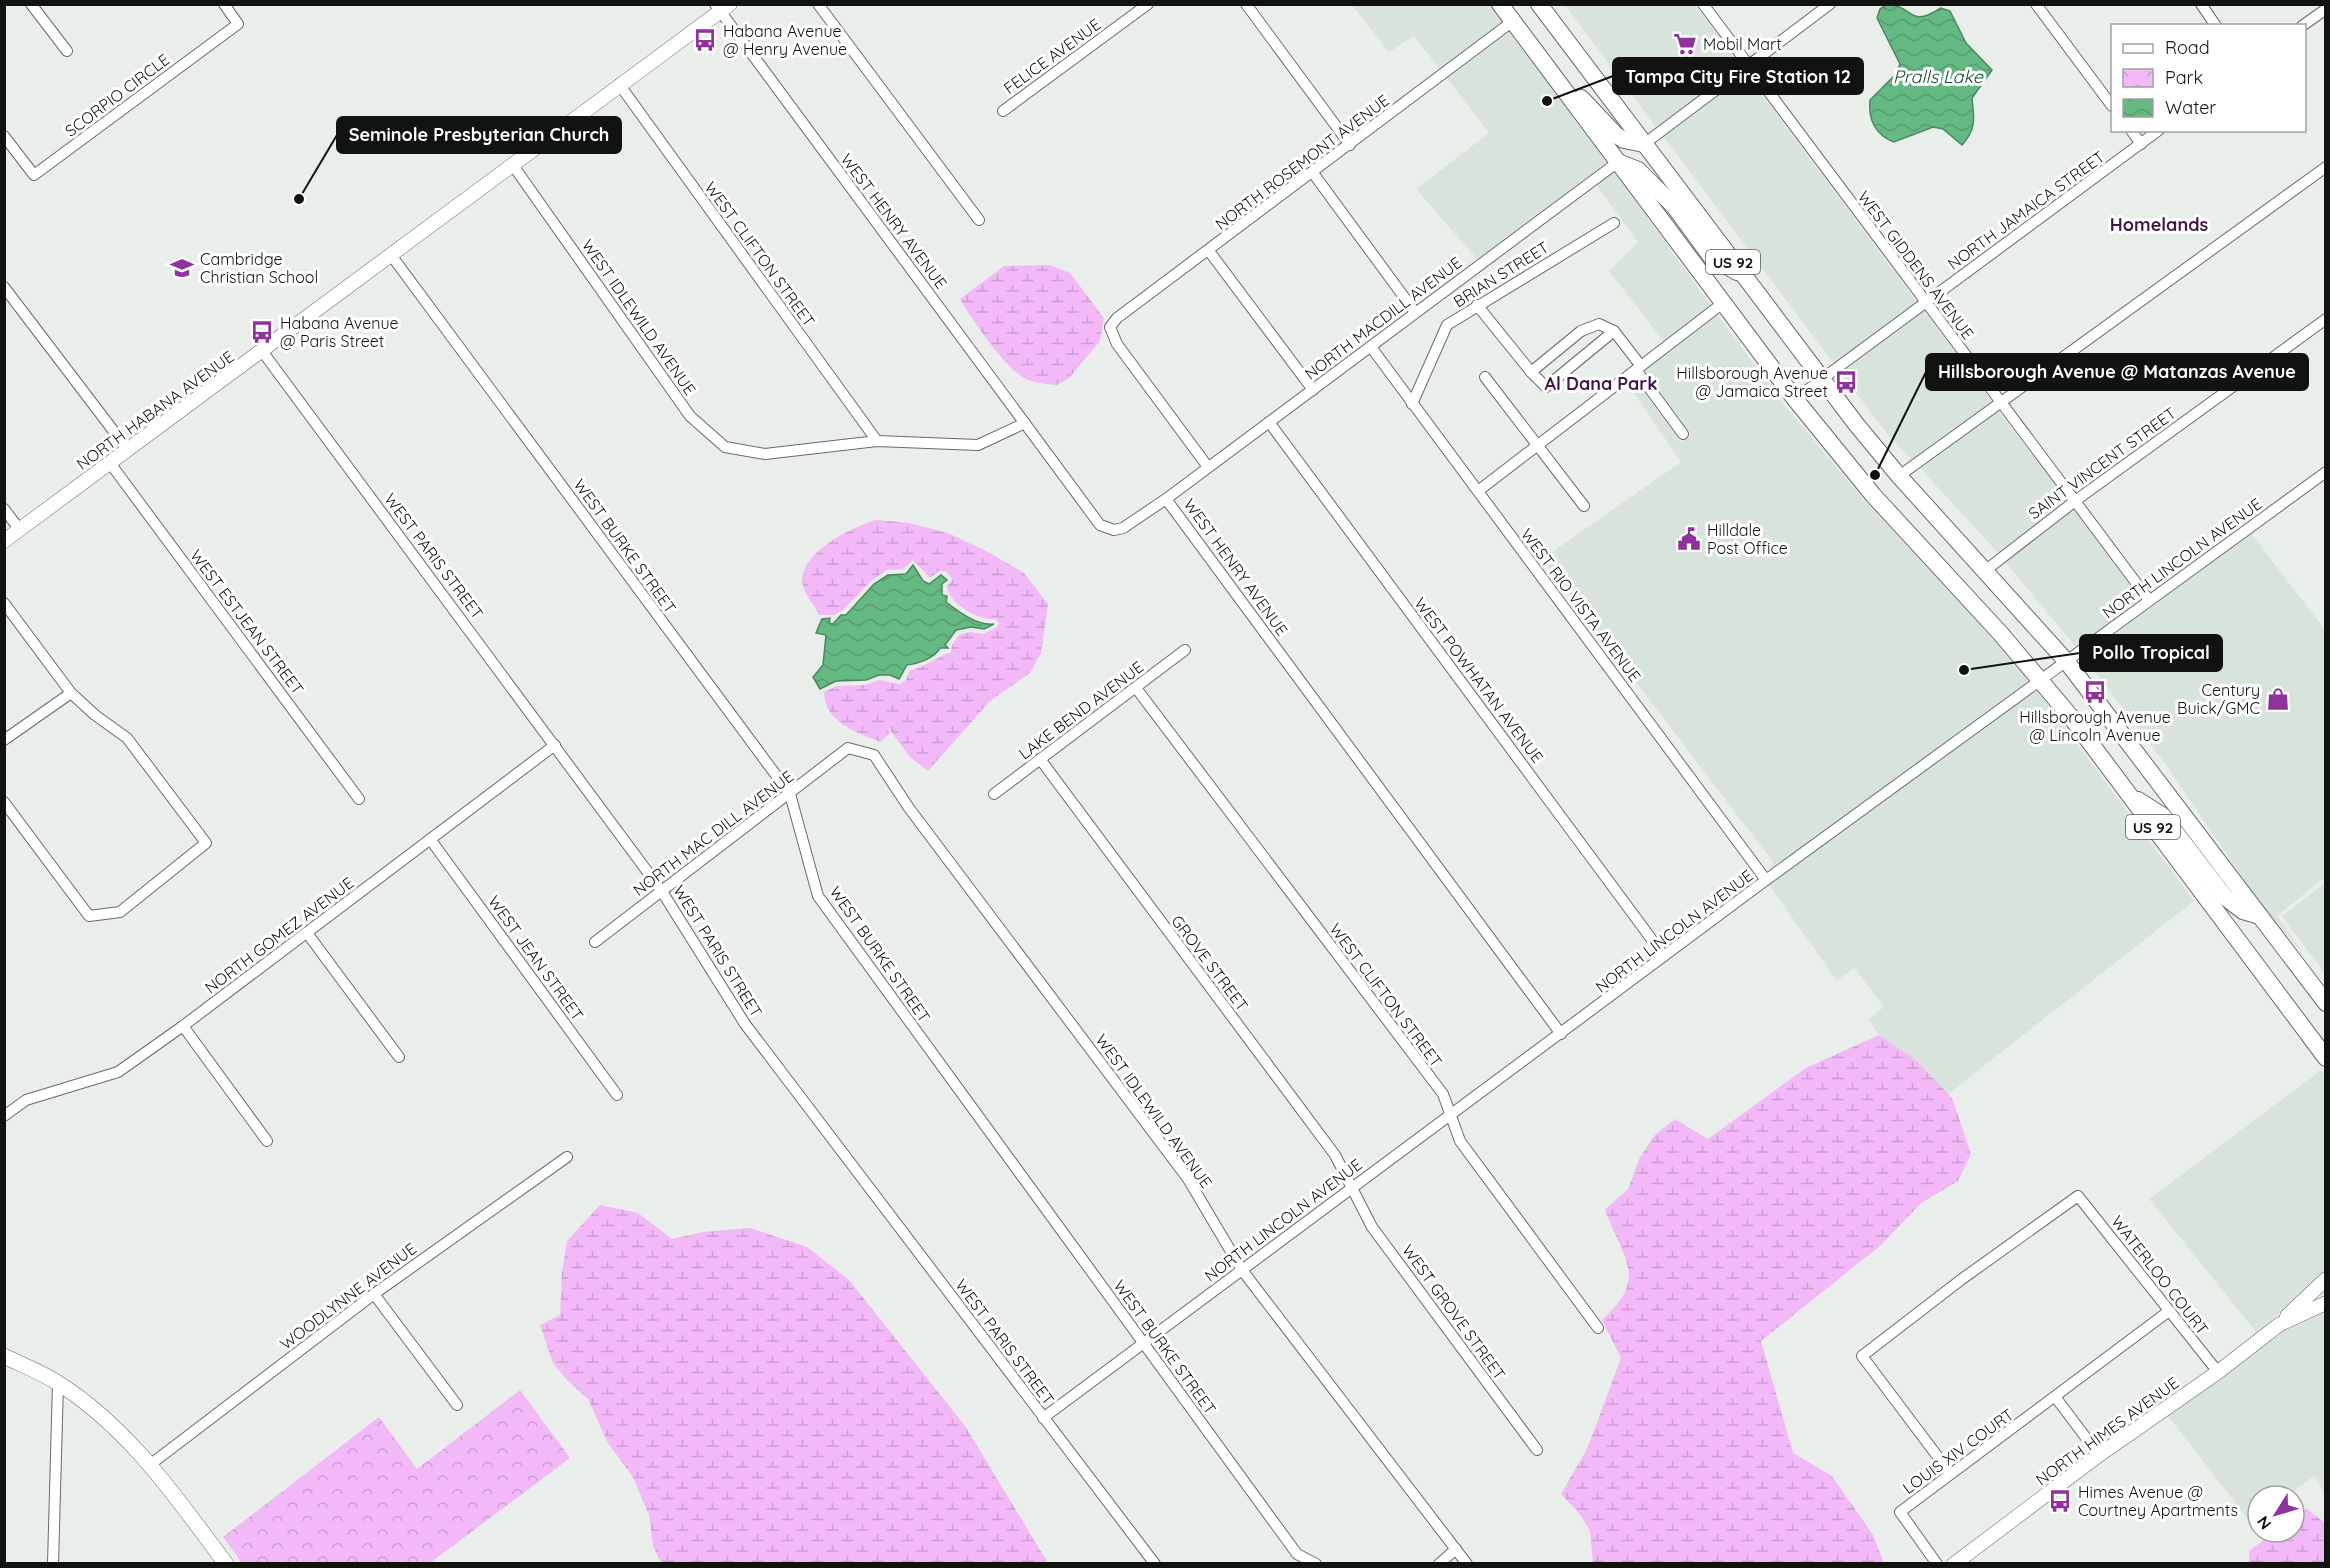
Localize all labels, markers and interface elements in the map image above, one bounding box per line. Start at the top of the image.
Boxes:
street label: FELICE AVENUE [999,14,1105,98]
place label: Habana Avenue @ Henry Avenue [723,21,847,59]
legend [2111,24,2306,132]
bus stop icon: Habana Avenue @ Henry Avenue [692,27,718,53]
supermarket icon: Mobil Mart [1672,31,1698,57]
place label: Mobil Mart [1703,34,1782,54]
text: Road [2165,36,2210,59]
street label: SCORPIO CIRCLE [61,49,173,141]
callout: Tampa City Fire Station 12 [1613,58,1863,94]
text: Tampa City Fire Station 12 [1625,65,1851,88]
water label: Pralls Lake [1893,65,1984,88]
text: Park [2165,66,2203,89]
street label: NORTH ROSEMONT AVENUE [1211,90,1393,234]
text: Water [2165,96,2216,119]
callout: Seminole Presbyterian Church [337,117,621,153]
text: Seminole Presbyterian Church [349,123,609,146]
street label: NORTH JAMAICA STREET [1944,146,2109,274]
street label: WEST HENRY AVENUE [837,149,951,293]
street label: WEST CLIFTON STREET [701,177,820,331]
street label: WEST GIDDENS AVENUE [1854,187,1978,343]
district label: Homelands [2110,213,2208,236]
street label: WEST IDLEWILD AVENUE [578,235,700,399]
street label: BRIAN STREET [1450,237,1553,311]
place label: Cambridge Christian School [200,249,318,287]
road number: US 92 [1706,250,1760,274]
street label: NORTH MACDILL AVENUE [1300,252,1466,384]
school or university icon: Cambridge Christian School [169,255,195,281]
place label: Habana Avenue @ Paris Street [280,313,399,351]
bus stop icon: Habana Avenue @ Paris Street [249,319,275,345]
street label: NORTH HABANA AVENUE [72,346,238,474]
callout: Hillsborough Avenue @ Matanzas Avenue [1926,354,2308,390]
text: Hillsborough Avenue @ Matanzas Avenue [1938,360,2296,383]
place label: Hillsborough Avenue @ Jamaica Street [1676,363,1828,401]
bus stop icon: Hillsborough Avenue @ Jamaica Street [1833,369,1859,395]
district label: Al Dana Park [1545,372,1657,395]
street label: SAINT VINCENT STREET [2024,402,2180,523]
street label: WEST BURKE STREET [569,475,681,618]
street label: WEST PARIS STREET [380,489,488,623]
street label: NORTH LINCOLN AVENUE [2098,493,2266,623]
street label: WEST HENRY AVENUE [1180,495,1292,639]
place label: Hilldale Post Office [1707,520,1788,558]
street label: WEST RIO VISTA AVENUE [1517,524,1645,686]
public building icon: Hilldale Post Office [1676,526,1702,552]
street label: WEST ESTJEAN STREET [186,546,308,699]
street label: WEST POWHATAN AVENUE [1410,593,1548,767]
callout: Pollo Tropical [2080,635,2222,671]
text: Pollo Tropical [2092,641,2210,664]
street label: LAKE BEND AVENUE [1015,657,1147,763]
bus stop icon: Hillsborough Avenue @ Lincoln Avenue [2082,679,2108,705]
place label: Century Buick/GMC [2177,680,2260,718]
shop icon: Century Buick/GMC [2265,686,2291,712]
place label: Hillsborough Avenue @ Lincoln Avenue [2019,707,2171,745]
street label: NORTH MAC DILL AVENUE [629,766,797,900]
road number: US 92 [2126,815,2180,839]
street label: NORTH LINCOLN AVENUE [1591,865,1757,997]
street label: NORTH GOMEZ AVENUE [201,873,357,997]
street label: WEST PARIS STREET [669,881,767,1021]
street label: WEST BURKE STREET [825,882,935,1026]
street label: WEST JEAN STREET [484,892,588,1025]
street label: GROVE STREET [1167,911,1253,1015]
street label: WEST CLIFTON STREET [1325,919,1447,1071]
street label: WEST IDLEWILD AVENUE [1091,1030,1217,1192]
street label: NORTH LINCOLN AVENUE [1200,1154,1366,1286]
street label: WATERLOO COURT [2107,1211,2213,1339]
street label: WOODLYNNE AVENUE [276,1238,420,1354]
street label: WEST GROVE STREET [1398,1240,1510,1384]
street label: WEST PARIS STREET [951,1275,1059,1409]
street label: WEST BURKE STREET [1109,1276,1221,1419]
street label: NORTH HIMES AVENUE [2032,1372,2182,1490]
street label: LOUIS XIV COURT [1899,1404,2018,1498]
place label: Himes Avenue @ Courtney Apartments [2078,1482,2238,1520]
north arrow [2246,1484,2306,1544]
bus stop icon: Himes Avenue @ Courtney Apartments [2047,1488,2073,1514]
text: N [2252,1512,2276,1534]

